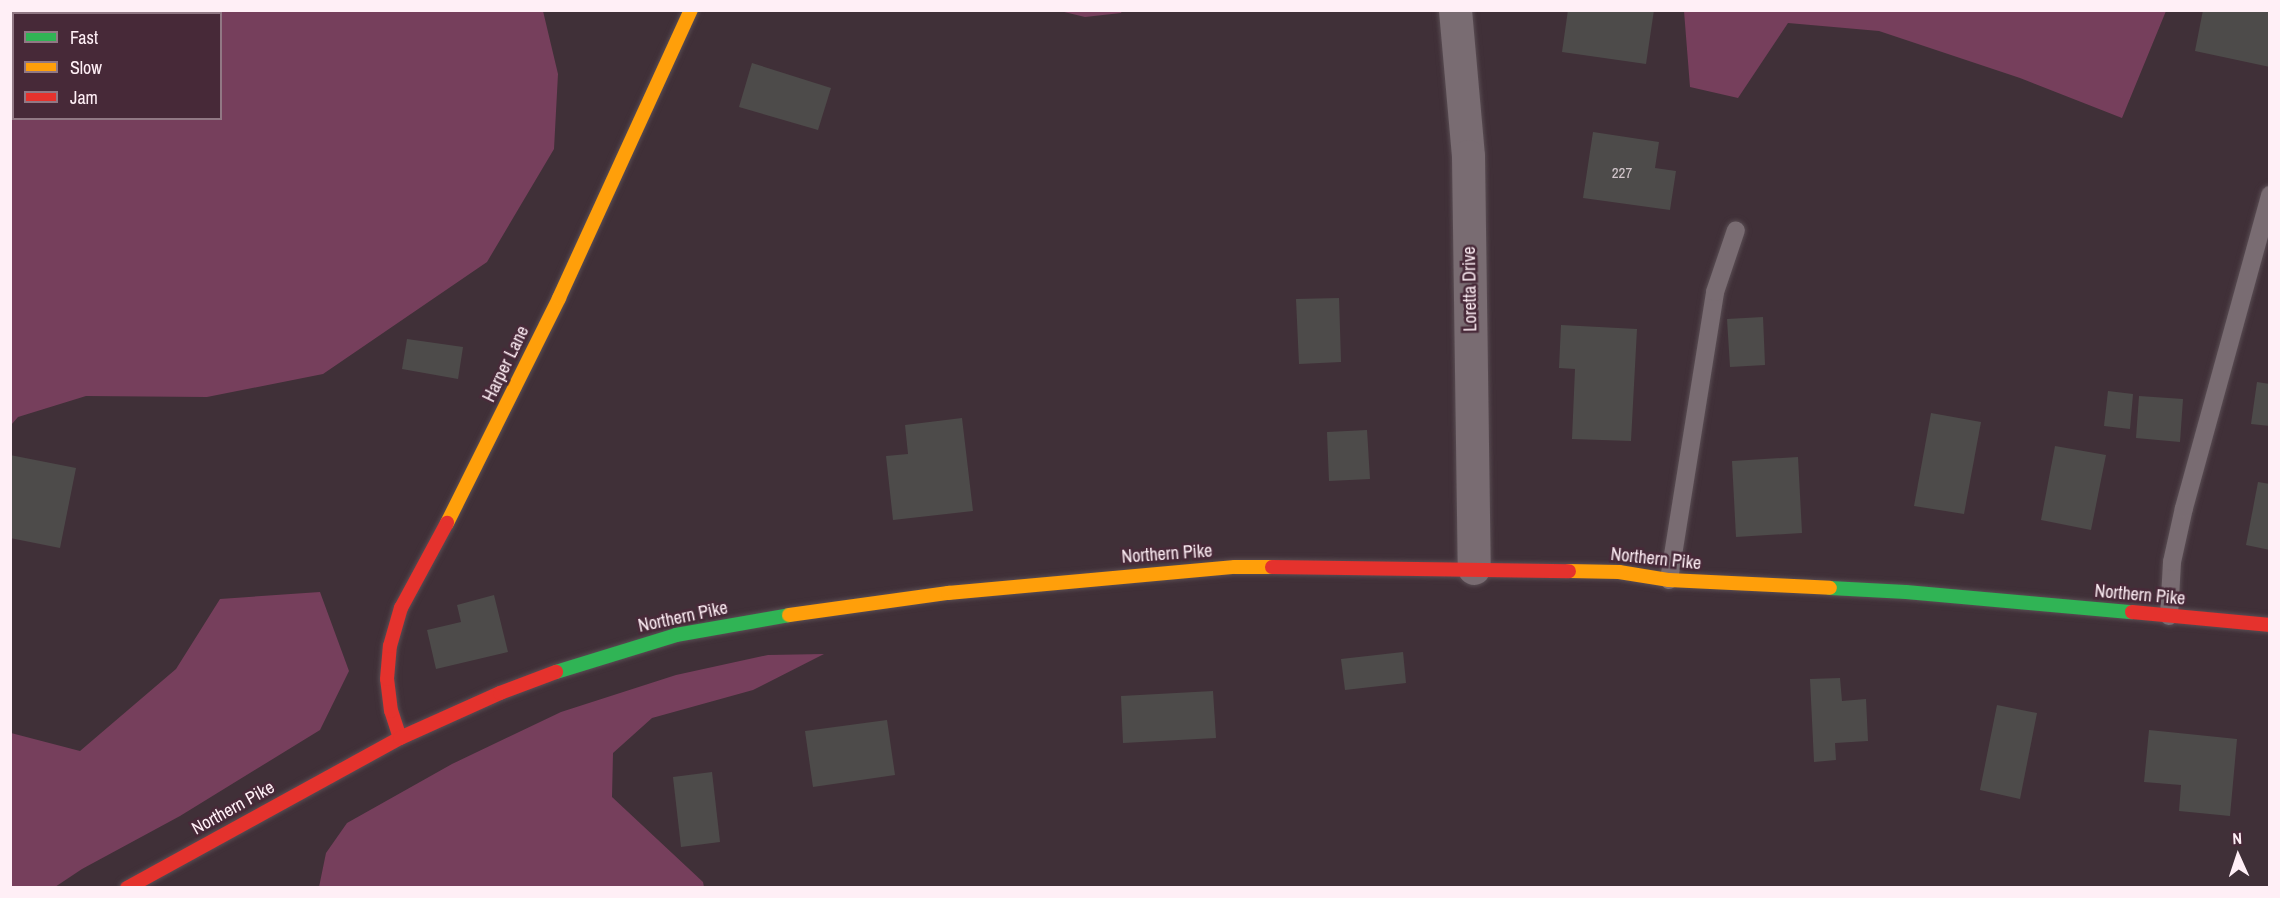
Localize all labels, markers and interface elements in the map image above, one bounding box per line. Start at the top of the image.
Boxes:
legend [12,12,222,120]
text: Fast [70,25,98,50]
text: Slow [70,55,102,80]
text: Jam [70,85,98,110]
house number: 227 [1612,164,1632,182]
street label: Loretta Drive [1458,246,1482,332]
street label: Harper Lane [478,322,534,406]
street label: Northern Pike [1121,540,1213,568]
street label: Northern Pike [1610,543,1702,575]
street label: Northern Pike [2094,580,2186,610]
street label: Northern Pike [636,597,730,637]
street label: Northern Pike [188,776,278,840]
north arrow [2208,826,2268,886]
text: N [2232,827,2242,849]

